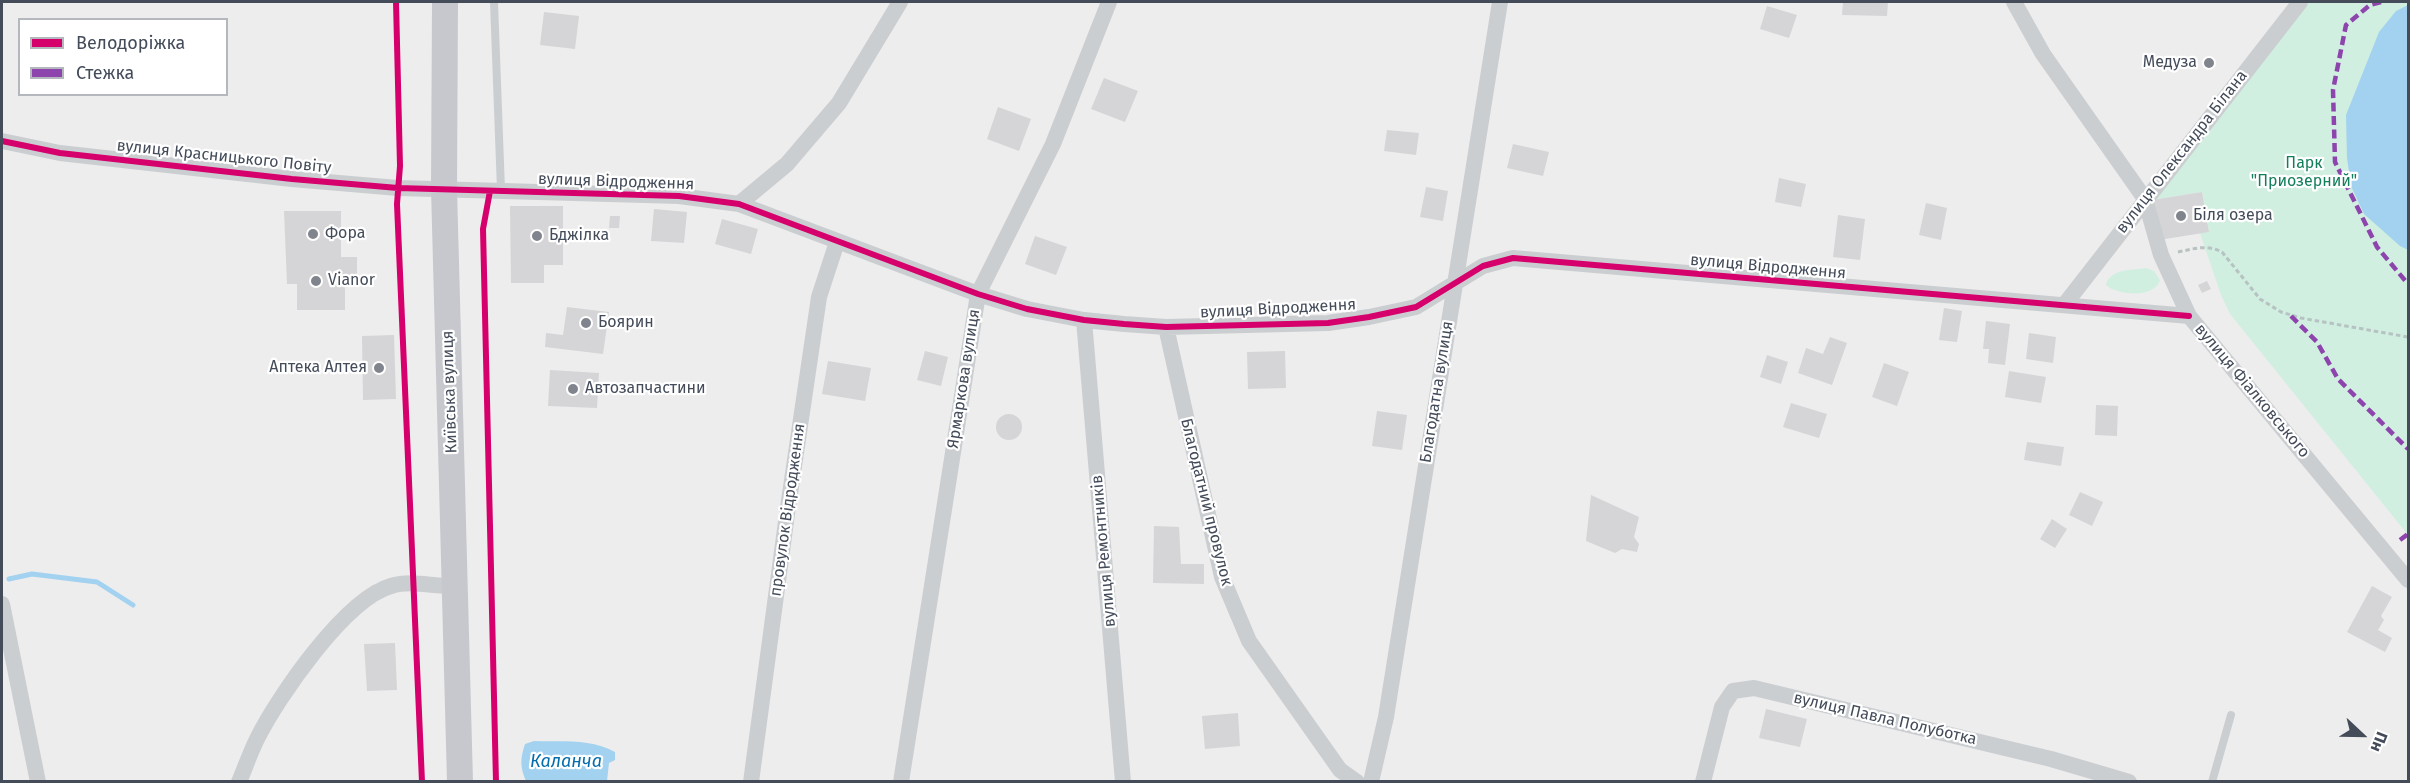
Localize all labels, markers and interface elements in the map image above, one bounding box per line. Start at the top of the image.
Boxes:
legend [18,18,228,96]
text: Велодоріжка [76,32,185,54]
place label: Медуза [2143,53,2197,73]
marker: Медуза [2202,56,2216,70]
text: Стежка [76,62,134,84]
street label: вулиця Олександра Білана [2112,67,2252,237]
street label: вулиця Красницького Повіту [116,136,332,178]
park label: Парк "Приозерний" [2251,154,2357,192]
street label: вулиця Відродження [538,170,694,194]
place label: Біля озера [2193,206,2273,226]
marker: Біля озера [2174,209,2188,223]
place label: Фора [325,224,366,244]
place label: Бджілка [549,226,609,246]
marker: Фора [306,227,320,241]
marker: Бджілка [530,229,544,243]
street label: вулиця Відродження [1689,251,1847,283]
place label: Vianor [328,271,375,291]
marker: Vianor [309,274,323,288]
street label: вулиця Відродження [1199,295,1357,323]
street label: Ярмаркова вулиця [943,308,985,450]
place label: Боярин [598,313,654,333]
marker: Боярин [579,316,593,330]
street label: Благодатна вулиця [1416,320,1458,464]
street label: вулиця Фіалковського [2190,320,2314,462]
street label: Київська вулиця [438,330,462,454]
place label: Аптека Алтея [269,358,367,378]
marker: Аптека Алтея [372,361,386,375]
place label: Автозапчастини [585,379,706,399]
marker: Автозапчастини [566,382,580,396]
street label: Благодатний провулок [1176,416,1236,588]
street label: провулок Відродження [766,422,810,598]
street label: вулиця Ремонтників [1088,474,1120,628]
street label: вулиця Павла Полуботка [1791,689,1979,749]
north arrow [2332,705,2392,765]
text: Пн [2367,729,2392,755]
water label: Каланча [530,751,602,773]

